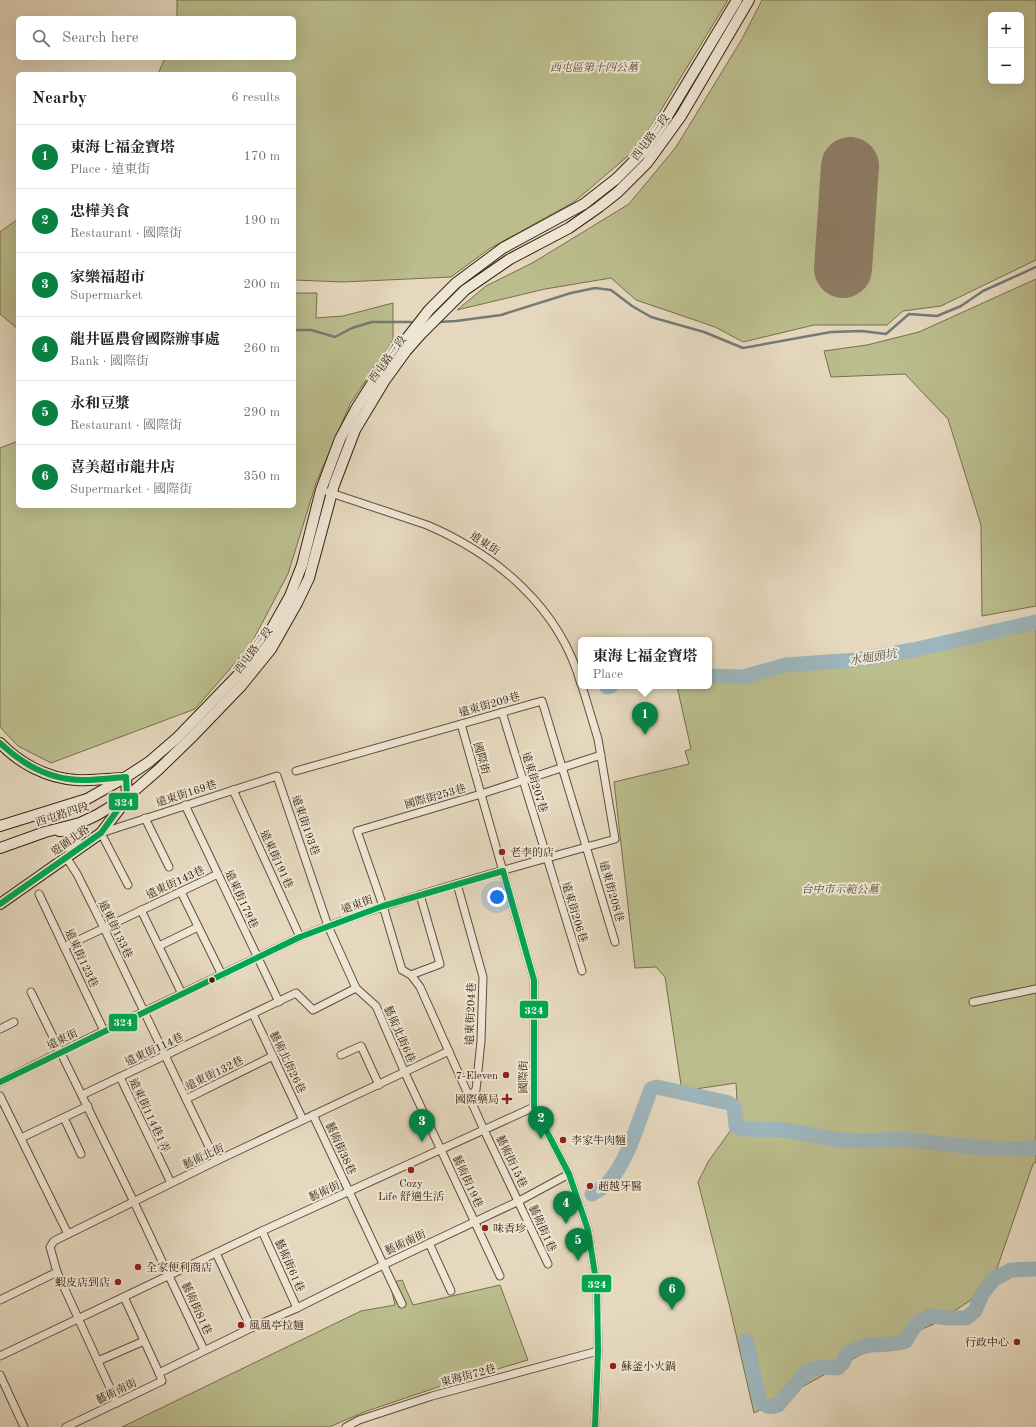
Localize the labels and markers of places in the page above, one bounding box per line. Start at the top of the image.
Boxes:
pin: 1 [632,702,658,735]
place label: 老李的店 [510,846,554,859]
marker: 老李的店 [497,847,507,857]
unlabelled marker [207,975,217,985]
marker: 7-Eleven [501,1070,511,1080]
place label: 7-Eleven [456,1071,498,1082]
place label: 國際藥局 [455,1093,499,1106]
marker: 國際藥局 [502,1094,512,1104]
pin: 2 [528,1106,554,1139]
pin: 3 [409,1109,435,1142]
place label: 李家牛肉麵 [571,1134,626,1147]
marker: 李家牛肉麵 [558,1135,568,1145]
marker: Cozy Life 舒適生活 [406,1165,416,1175]
place label: Cozy Life 舒適生活 [378,1179,444,1203]
place label: 超越牙醫 [598,1180,642,1193]
marker: 超越牙醫 [585,1181,595,1191]
pin: 4 [553,1191,579,1224]
place label: 味香珍 [493,1222,526,1235]
marker: 味香珍 [480,1223,490,1233]
pin: 5 [565,1228,591,1261]
place label: 全家便利商店 [146,1261,212,1274]
marker: 全家便利商店 [133,1262,143,1272]
place label: 蝦皮店到店 [55,1276,110,1289]
marker: 蝦皮店到店 [113,1277,123,1287]
pin: 6 [659,1277,685,1310]
place label: 風風亭拉麵 [249,1319,304,1332]
marker: 風風亭拉麵 [236,1320,246,1330]
place label: 行政中心 [965,1336,1009,1349]
marker: 行政中心 [1012,1337,1022,1347]
place label: 蘇釜小火鍋 [621,1360,676,1373]
marker: 蘇釜小火鍋 [608,1361,618,1371]

